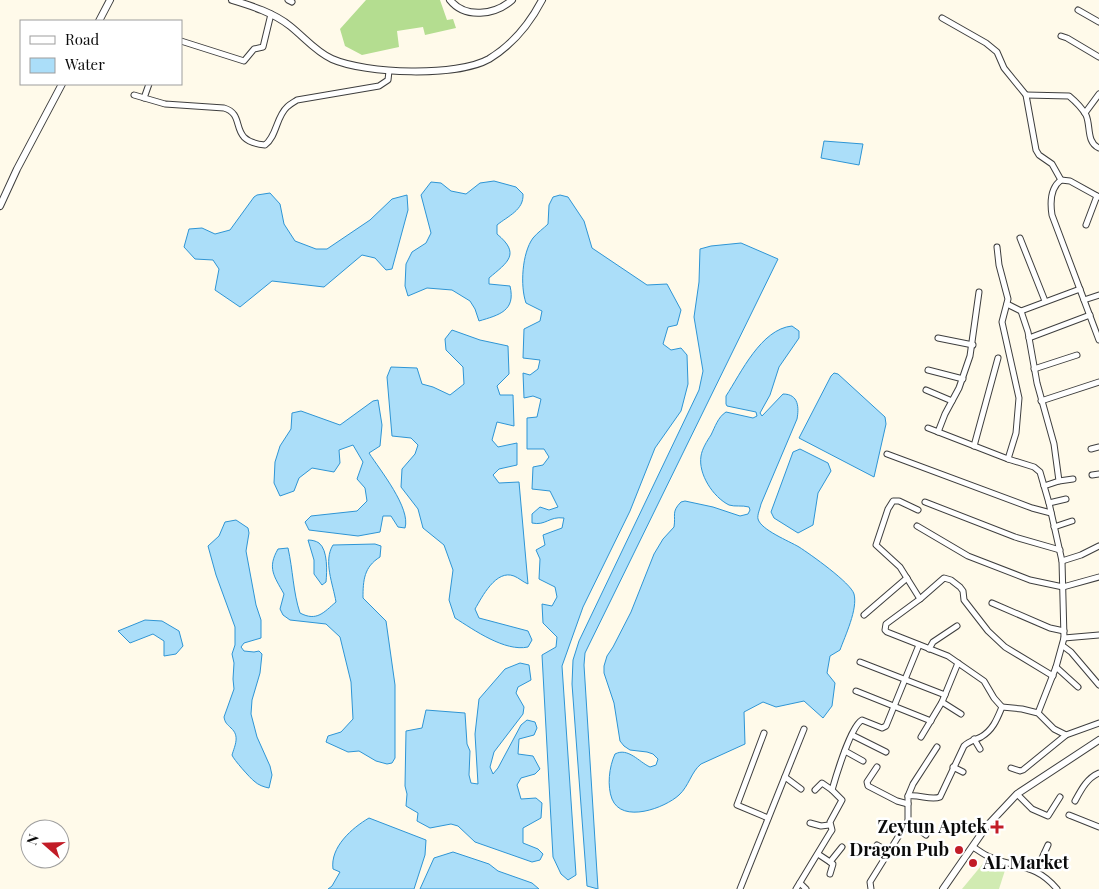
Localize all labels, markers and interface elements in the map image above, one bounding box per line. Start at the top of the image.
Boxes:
legend [20,20,182,85]
text: Road [65,29,99,49]
text: Water [64,54,105,74]
place label: Zeytun Aptek [878,814,987,838]
north arrow [20,819,70,869]
marker: Zeytun Aptek [991,821,1003,833]
text: N [22,831,43,847]
place label: Dragon Pub [849,837,949,861]
marker: Dragon Pub [953,844,965,856]
place label: AL Market [982,850,1070,874]
marker: AL Market [967,857,979,869]

